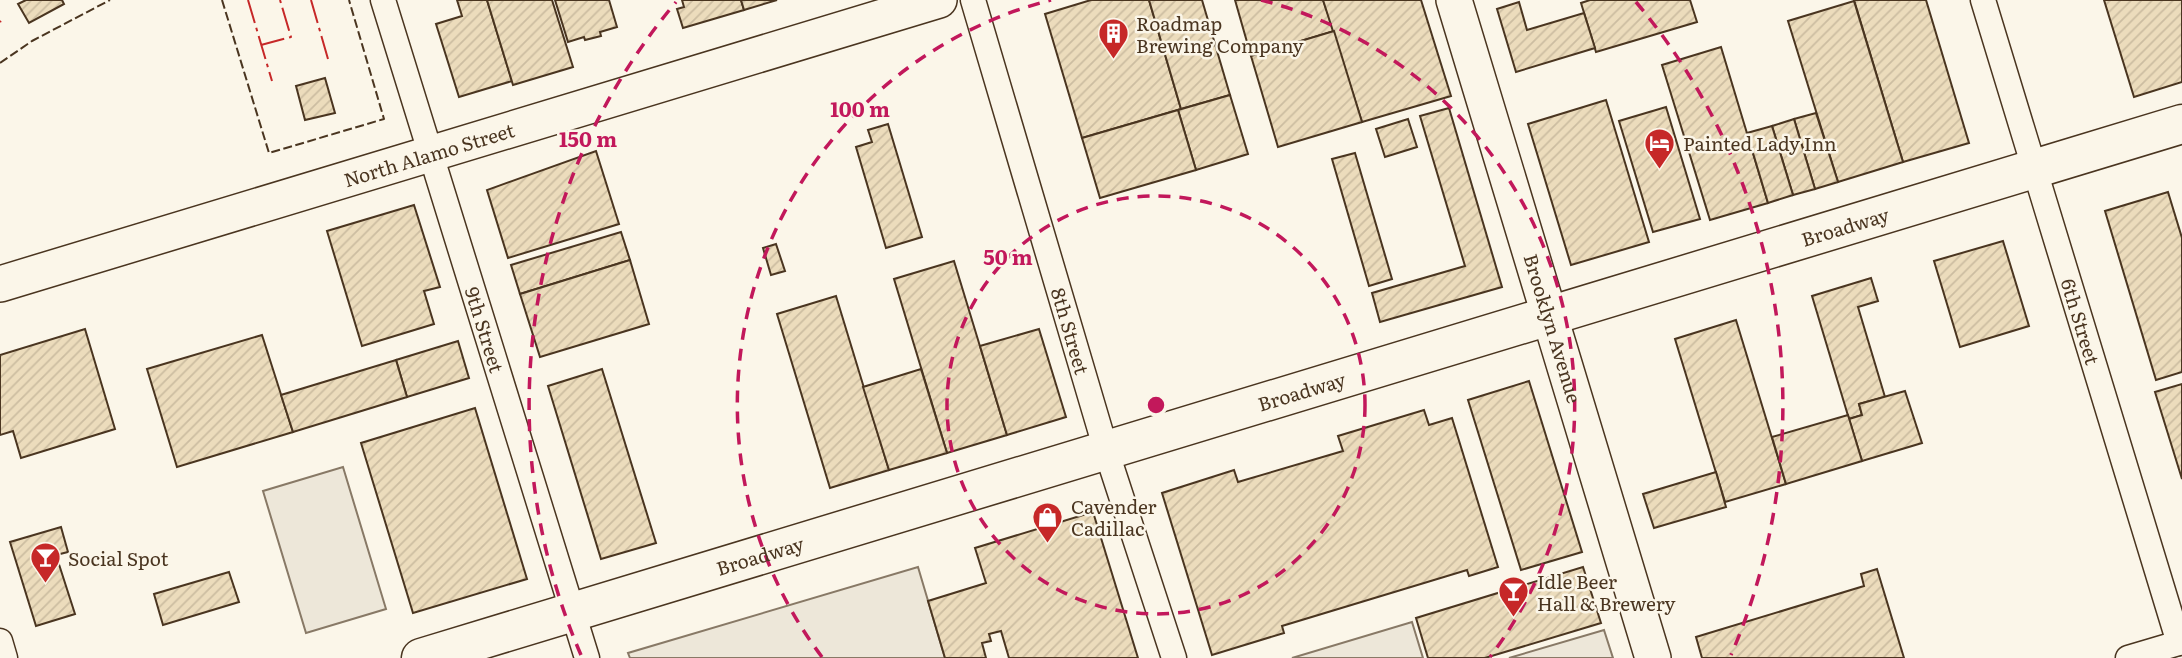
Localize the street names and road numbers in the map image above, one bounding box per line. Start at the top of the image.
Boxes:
street label: North Alamo Street [340,115,518,193]
street label: Broadway [1798,200,1892,253]
street label: Brooklyn Avenue [1517,250,1589,407]
street label: 6th Street [2055,275,2107,368]
street label: 9th Street [459,283,512,376]
street label: 8th Street [1045,284,1097,378]
street label: Broadway [1254,365,1349,418]
street label: Broadway [712,529,807,582]

